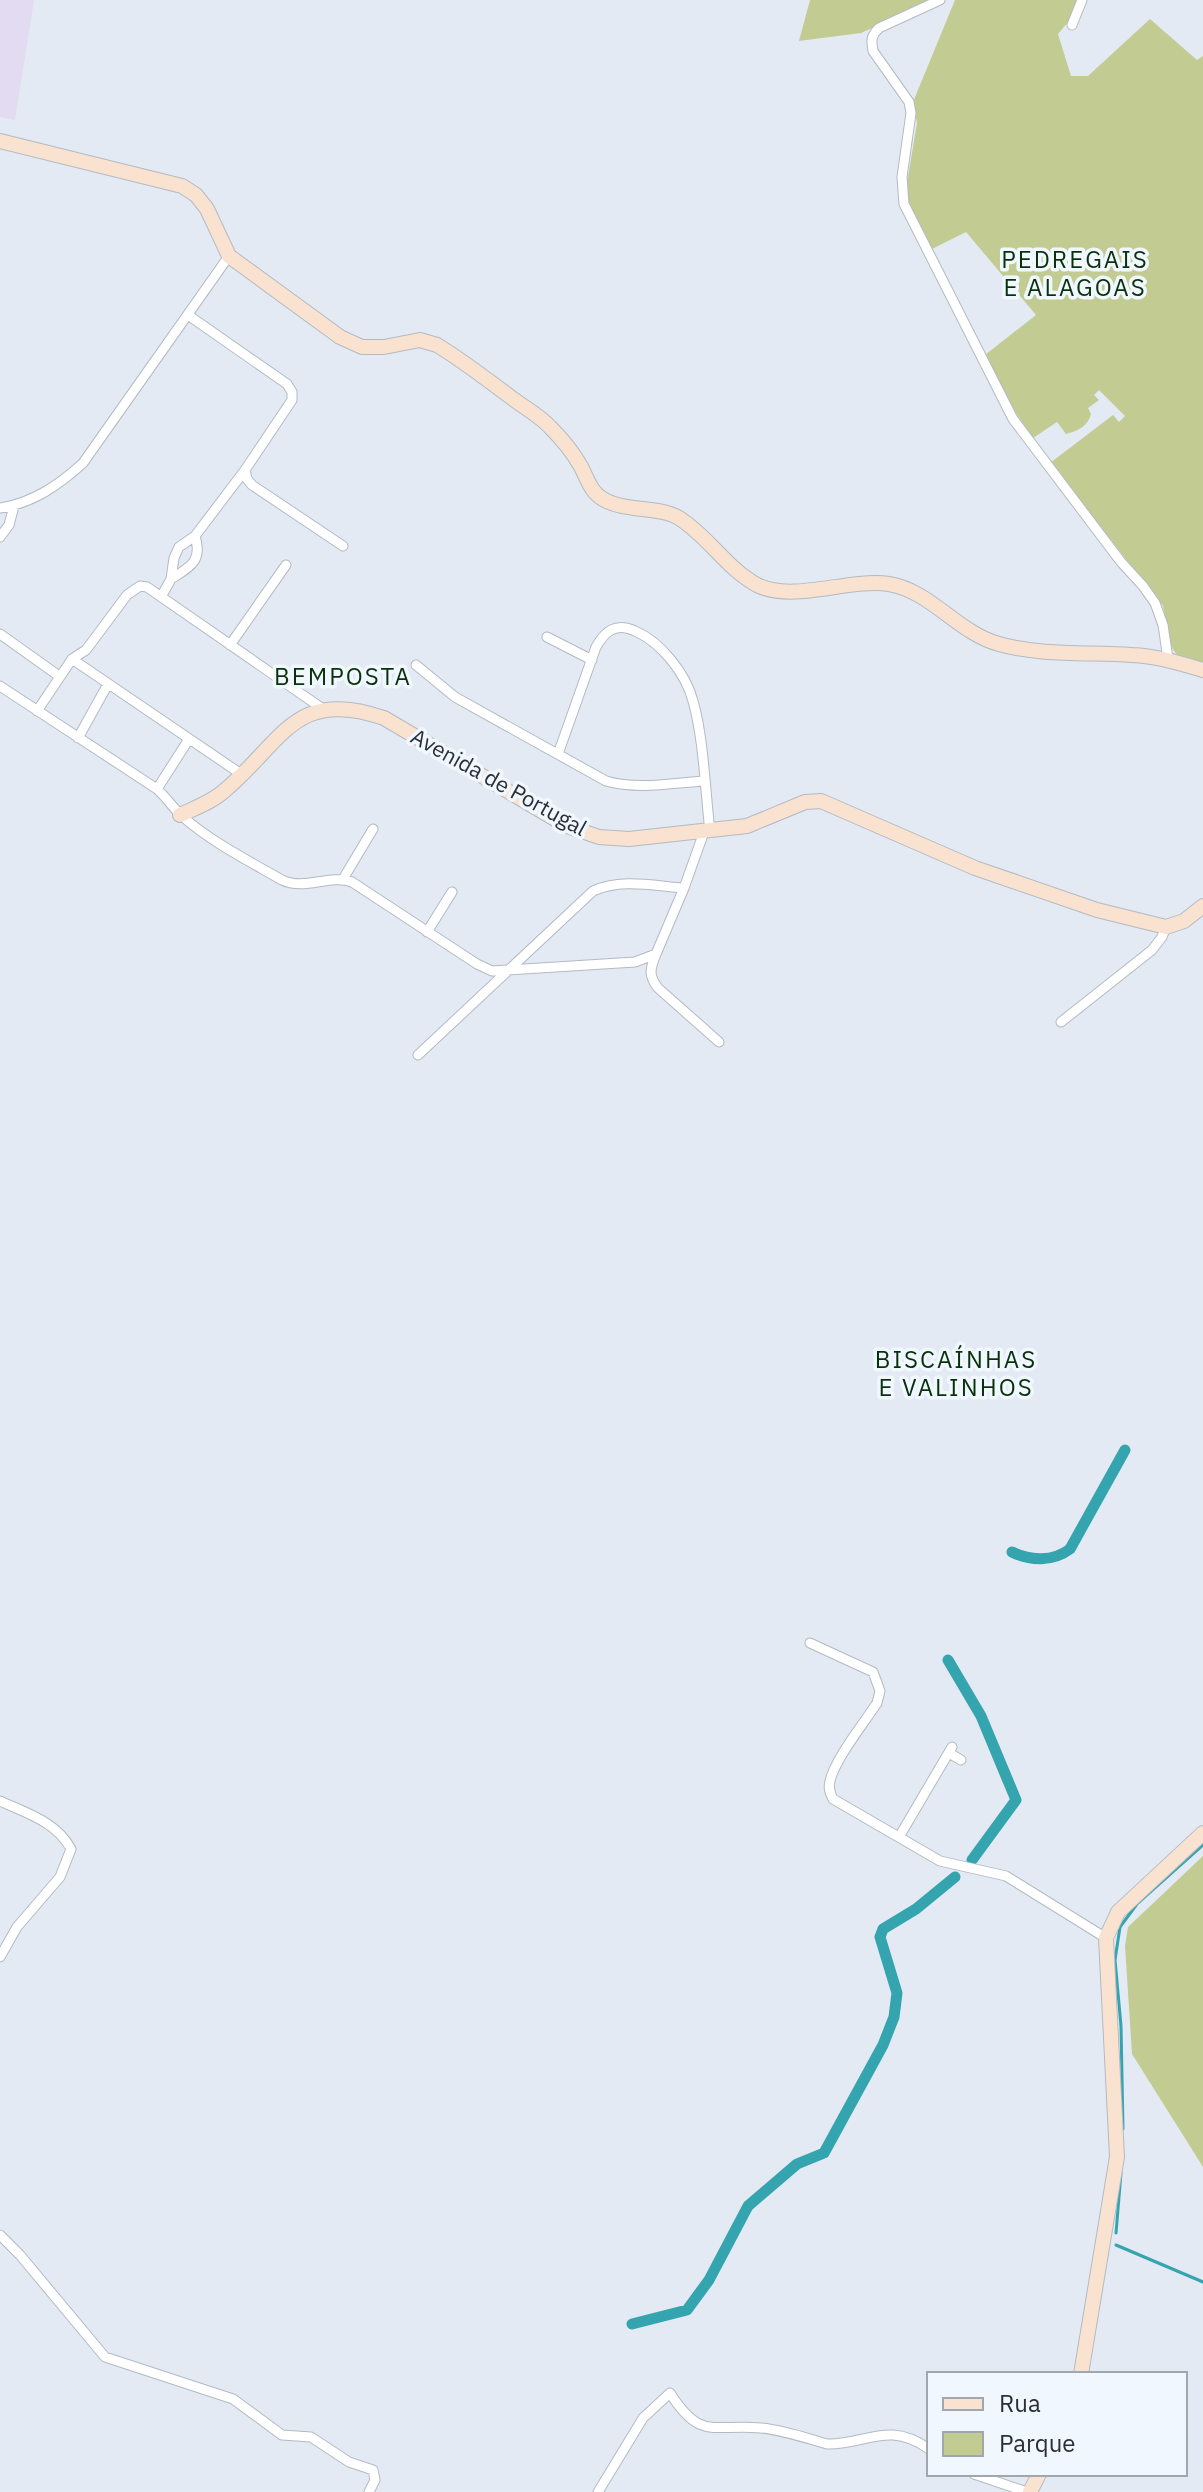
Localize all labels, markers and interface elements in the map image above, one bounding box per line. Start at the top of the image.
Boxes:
district label: PEDREGAIS E ALAGOAS [1001,243,1149,303]
district label: BEMPOSTA [274,660,412,692]
street label: Avenida de Portugal [406,721,592,842]
district label: BISCAÍNHAS E VALINHOS [875,1343,1037,1403]
legend [927,2372,1187,2476]
text: Rua [999,2387,1041,2419]
text: Parque [999,2427,1076,2459]

